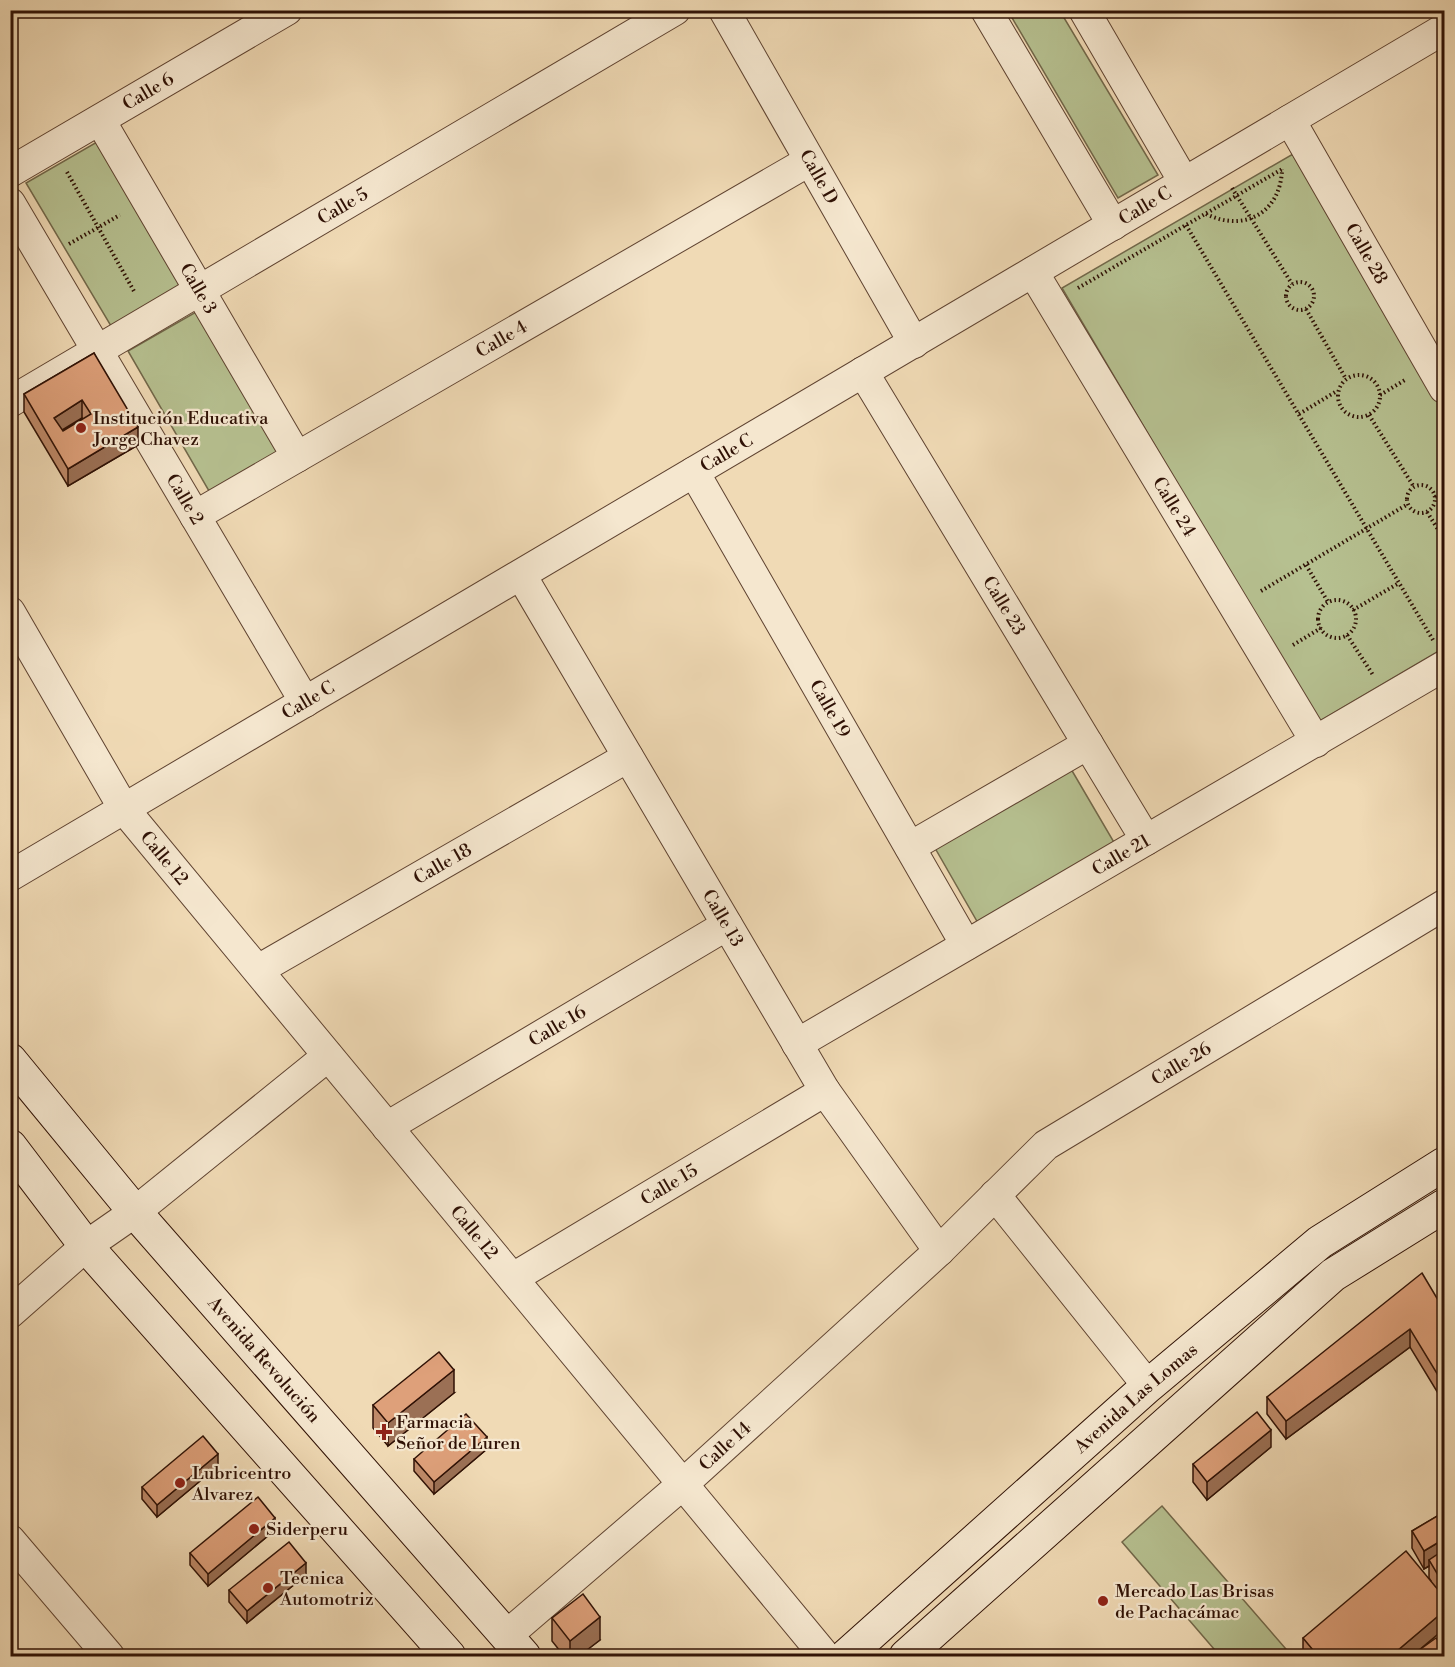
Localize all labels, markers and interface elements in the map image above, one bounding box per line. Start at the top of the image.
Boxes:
street label: Calle 6 [118,67,178,115]
street label: Calle D [795,145,844,208]
street label: Calle C [1114,181,1175,230]
street label: Calle 5 [313,182,372,230]
street label: Calle 28 [1340,219,1393,288]
street label: Calle 3 [175,259,222,318]
street label: Calle 4 [472,315,532,363]
place label: Institución Educativa Jorge Chavez [92,407,269,451]
marker: Institución Educativa Jorge Chavez [74,421,88,435]
street label: Calle C [696,428,757,477]
street label: Calle 2 [161,470,209,529]
street label: Calle 24 [1147,472,1201,541]
street label: Calle 23 [978,572,1031,639]
street label: Calle C [277,676,338,725]
street label: Calle 19 [804,676,856,742]
street label: Calle 12 [135,826,193,890]
street label: Calle 21 [1088,829,1154,881]
street label: Calle 18 [409,838,476,890]
street label: Calle 13 [697,885,749,951]
street label: Calle 16 [524,1000,590,1052]
street label: Calle 26 [1147,1036,1216,1090]
street label: Calle 15 [636,1158,702,1210]
street label: Calle 12 [445,1201,503,1264]
street label: Avenida Revolución [202,1291,326,1428]
street label: Avenida Las Lomas [1069,1338,1202,1459]
place label: Farmacia Señor de Luren [396,1411,521,1455]
street label: Calle 14 [694,1416,756,1475]
marker: Farmacia Señor de Luren [377,1425,391,1439]
place label: Lubricentro Alvarez [191,1462,291,1506]
marker: Lubricentro Alvarez [173,1476,187,1490]
place label: Siderperu [266,1518,349,1541]
marker: Siderperu [247,1522,261,1536]
place label: Tecnica Automotriz [279,1567,374,1611]
place label: Mercado Las Brisas de Pachacámac [1115,1580,1274,1624]
marker: Tecnica Automotriz [261,1581,275,1595]
marker: Mercado Las Brisas de Pachacámac [1096,1594,1110,1608]

